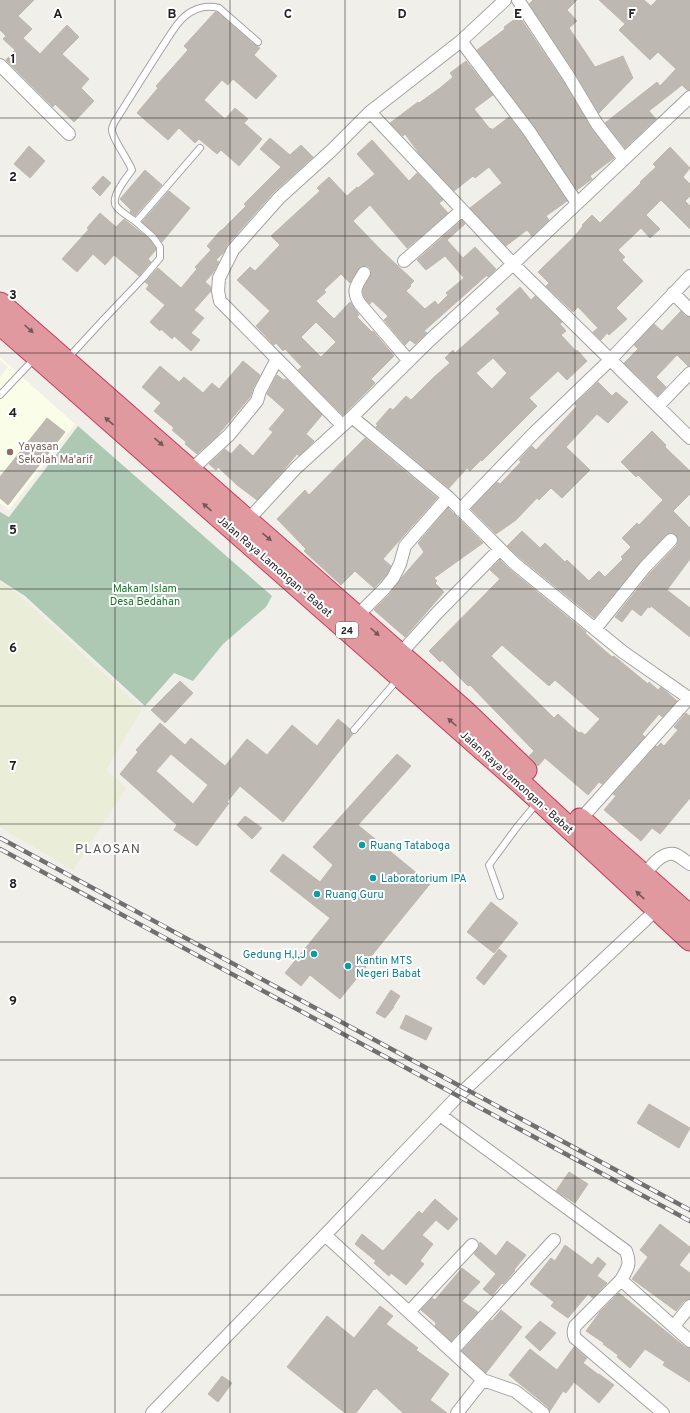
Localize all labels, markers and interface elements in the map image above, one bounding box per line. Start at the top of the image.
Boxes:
text: A [53,7,63,23]
text: B [168,7,177,23]
text: C [284,7,292,23]
text: D [397,7,407,23]
text: E [514,7,522,23]
text: F [628,7,636,23]
text: 1 [10,52,16,68]
text: 2 [9,170,17,186]
text: 3 [9,288,17,304]
one-way arrow [24,324,34,333]
text: 4 [9,406,17,422]
one-way arrow [104,416,115,425]
one-way arrow [153,438,164,447]
place label: Yayasan Sekolah Ma'arif [18,440,93,467]
marker: Yayasan Sekolah Ma'arif [5,447,15,457]
one-way arrow [202,502,212,511]
street label: Jalan Raya Lamongan - Babat [214,513,335,620]
text: 5 [9,523,17,539]
one-way arrow [262,532,272,541]
park label: Makam Islam Desa Bedahan [110,582,180,609]
road number: 24 [336,622,358,638]
one-way arrow [370,628,380,637]
text: 6 [9,641,17,657]
one-way arrow [447,718,456,727]
street label: Jalan Raya Lamongan - Babat [457,728,576,837]
text: 7 [10,759,17,775]
place label: Ruang Tataboga [370,839,450,853]
marker: Ruang Tataboga [357,840,367,850]
district label: PLAOSAN [75,842,141,858]
place label: Laboratorium IPA [381,872,467,886]
marker: Laboratorium IPA [368,873,378,883]
text: 8 [9,877,17,893]
place label: Ruang Guru [325,888,384,902]
marker: Ruang Guru [312,889,322,899]
one-way arrow [636,891,645,900]
place label: Gedung H,I,J [243,948,306,962]
marker: Gedung H,I,J [309,949,319,959]
place label: Kantin MTS Negeri Babat [356,954,421,981]
marker: Kantin MTS Negeri Babat [343,961,353,971]
text: 9 [9,994,17,1010]

